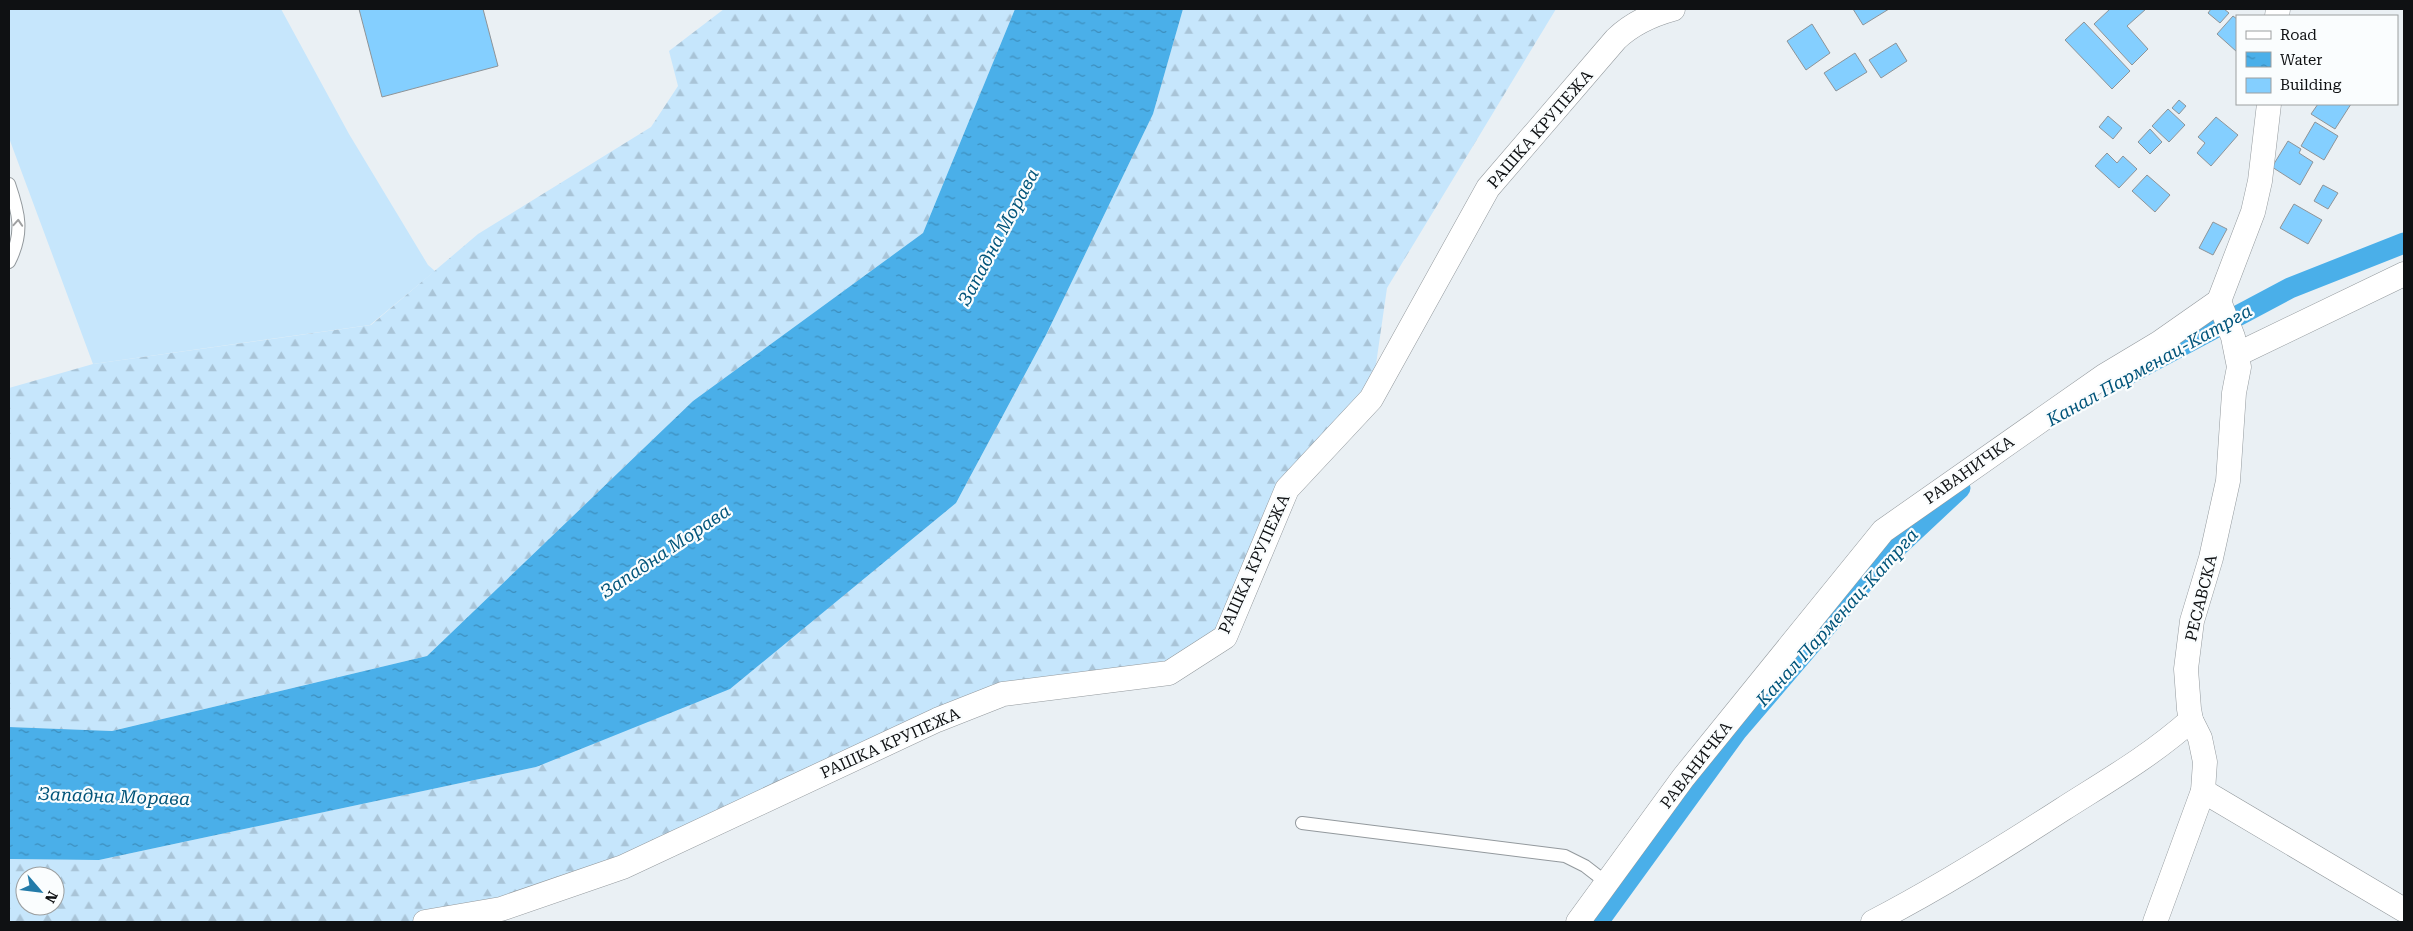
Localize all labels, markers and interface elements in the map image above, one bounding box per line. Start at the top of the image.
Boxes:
legend [2236,15,2398,105]
text: Road [2280,26,2317,44]
text: Water [2280,51,2322,69]
street label: РАШКА КРУПЕЖА [1483,65,1597,192]
text: Building [2280,76,2342,94]
water label: Западна Морава [953,165,1043,309]
one-way arrow [13,219,24,227]
water label: Канал Парменац-Катрга [2042,300,2255,431]
street label: РАВАНИЧКА [1920,432,2018,508]
street label: РАШКА КРУПЕЖА [1215,491,1294,637]
water label: Западна Морава [596,500,734,602]
water label: Канал Парменац-Катрга [1751,524,1922,711]
street label: РЕСАВСКА [2181,552,2221,643]
street label: РАШКА КРУПЕЖА [817,703,963,782]
street label: РАВАНИЧКА [1656,717,1736,812]
water label: Западна Морава [38,783,191,809]
north arrow [15,866,65,916]
text: N [42,889,61,906]

